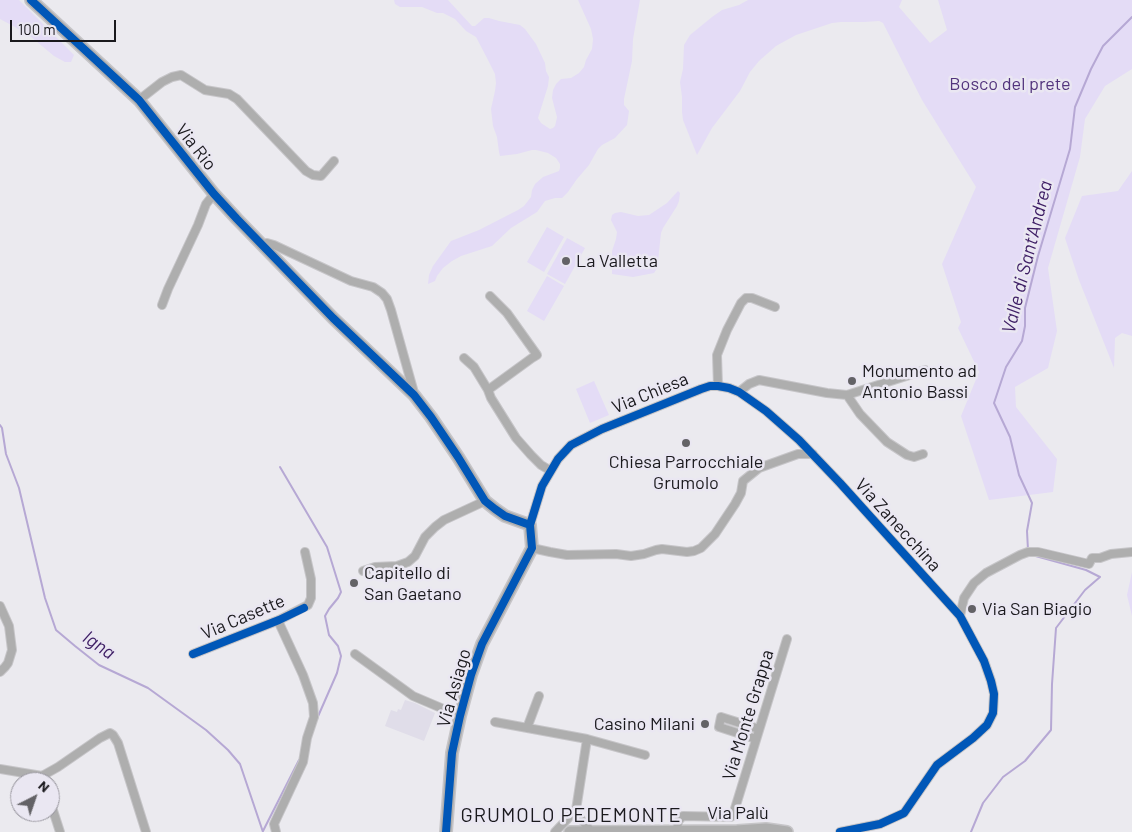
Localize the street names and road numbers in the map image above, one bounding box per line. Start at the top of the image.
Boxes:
street label: Via Rio [171,119,221,175]
street label: Via Chiesa [609,368,691,418]
street label: Via Zanecchina [850,474,946,576]
street label: Via Casette [198,590,288,644]
street label: Via Asiago [432,646,476,730]
street label: Via Monte Grappa [718,647,778,783]
street label: Via Palù [707,802,769,824]

